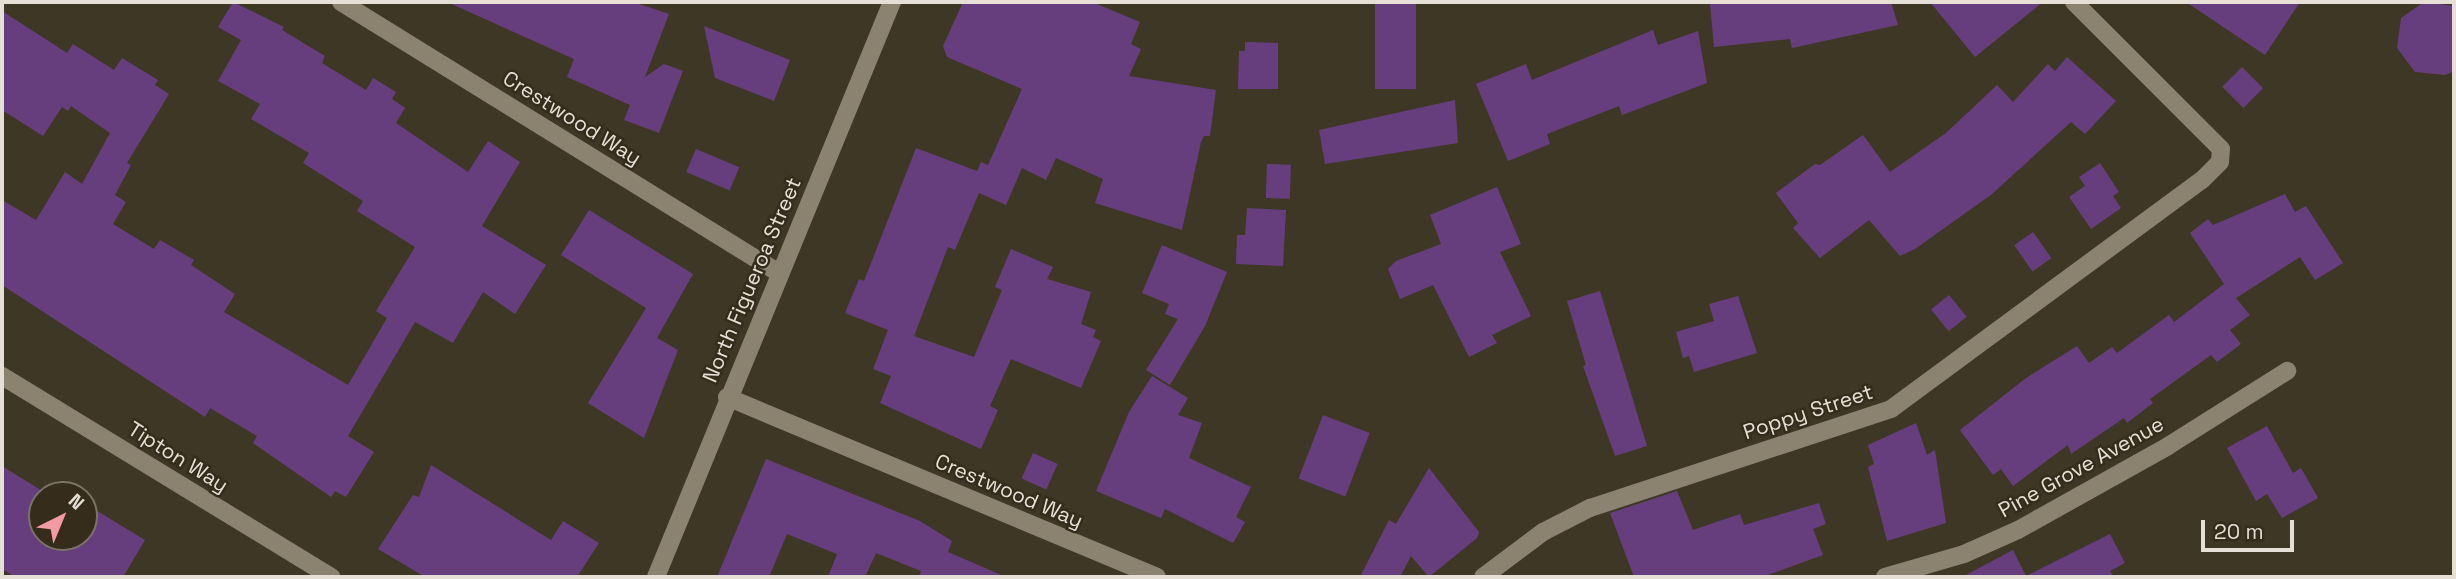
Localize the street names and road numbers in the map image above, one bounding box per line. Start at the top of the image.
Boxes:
street label: Crestwood Way [498,65,646,171]
street label: North Figueroa Street [697,174,807,386]
street label: Poppy Street [1740,379,1876,445]
street label: Pine Grove Avenue [1994,411,2168,523]
street label: Tipton Way [123,416,233,498]
street label: Crestwood Way [931,448,1087,534]

